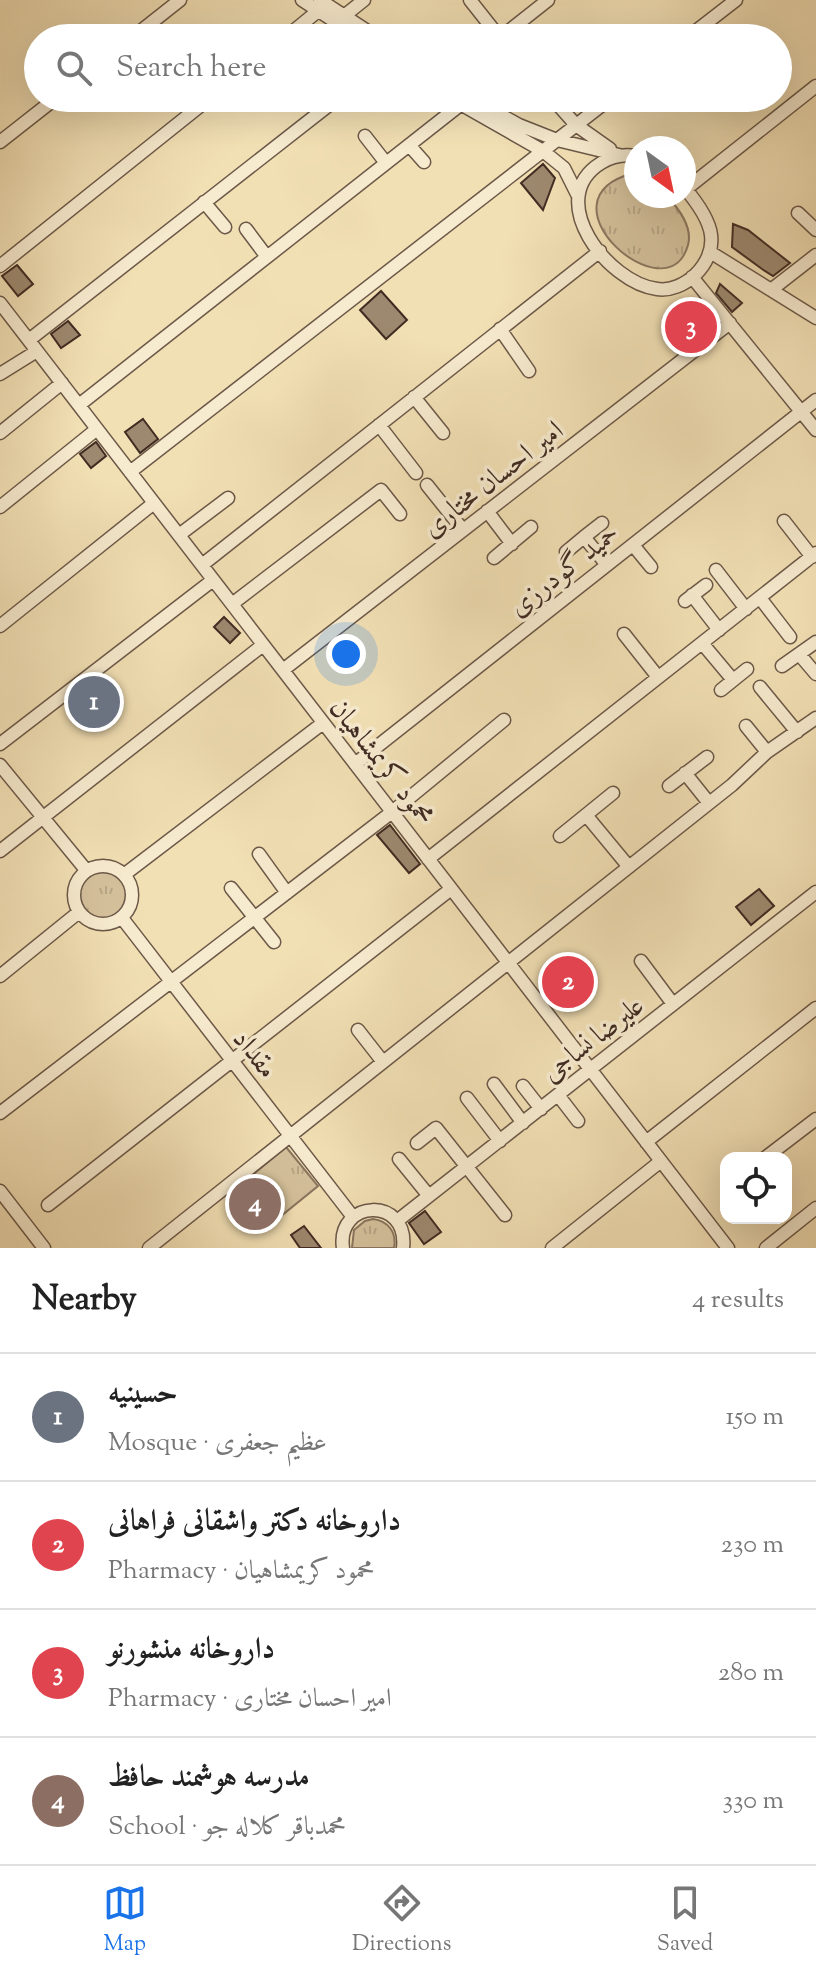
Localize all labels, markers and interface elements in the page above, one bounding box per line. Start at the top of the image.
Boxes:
search box [24,24,792,112]
icon: search [52,46,96,90]
text: Search here [116,47,266,90]
north arrow [624,136,696,208]
pin: 3 [665,297,717,357]
street label: امیر احسان مختاری [415,412,573,548]
street label: حمید گودرزی [501,515,629,627]
your location [326,634,366,674]
pin: 1 [68,672,120,732]
street label: محمود کریمشاهیان [318,691,443,835]
pin: 2 [542,952,594,1012]
street label: علیرضا نساجی [534,987,654,1093]
street label: مقداد [221,1022,286,1088]
map controls [720,1152,792,1224]
button: locate [720,1152,792,1224]
pin: 4 [229,1174,281,1234]
text: Nearby [32,1276,137,1325]
text: 4 results [692,1282,784,1319]
text: حسینیه [108,1373,178,1416]
text: 1 [54,1399,62,1436]
text: 150 m [725,1399,784,1436]
text: Mosque · عظیم جعفری [108,1425,327,1462]
text: داروخانه دکتر واشقانی فراهانی [108,1501,401,1544]
text: 2 [52,1527,64,1564]
text: 230 m [721,1527,784,1564]
text: Pharmacy · محمود کریمشاهیان [108,1553,374,1590]
text: داروخانه منشورنو [108,1629,275,1672]
text: 3 [53,1655,63,1692]
text: 280 m [718,1655,784,1692]
text: Pharmacy · امیر احسان مختاری [108,1681,392,1718]
text: مدرسه هوشمند حافظ [108,1757,310,1800]
text: 4 [51,1783,65,1820]
text: 330 m [722,1783,784,1820]
text: School · محمدباقر کلاله جو [108,1809,346,1846]
tab: Map [103,1881,147,1961]
tab: Directions [352,1881,451,1961]
tab: Saved [657,1881,713,1961]

